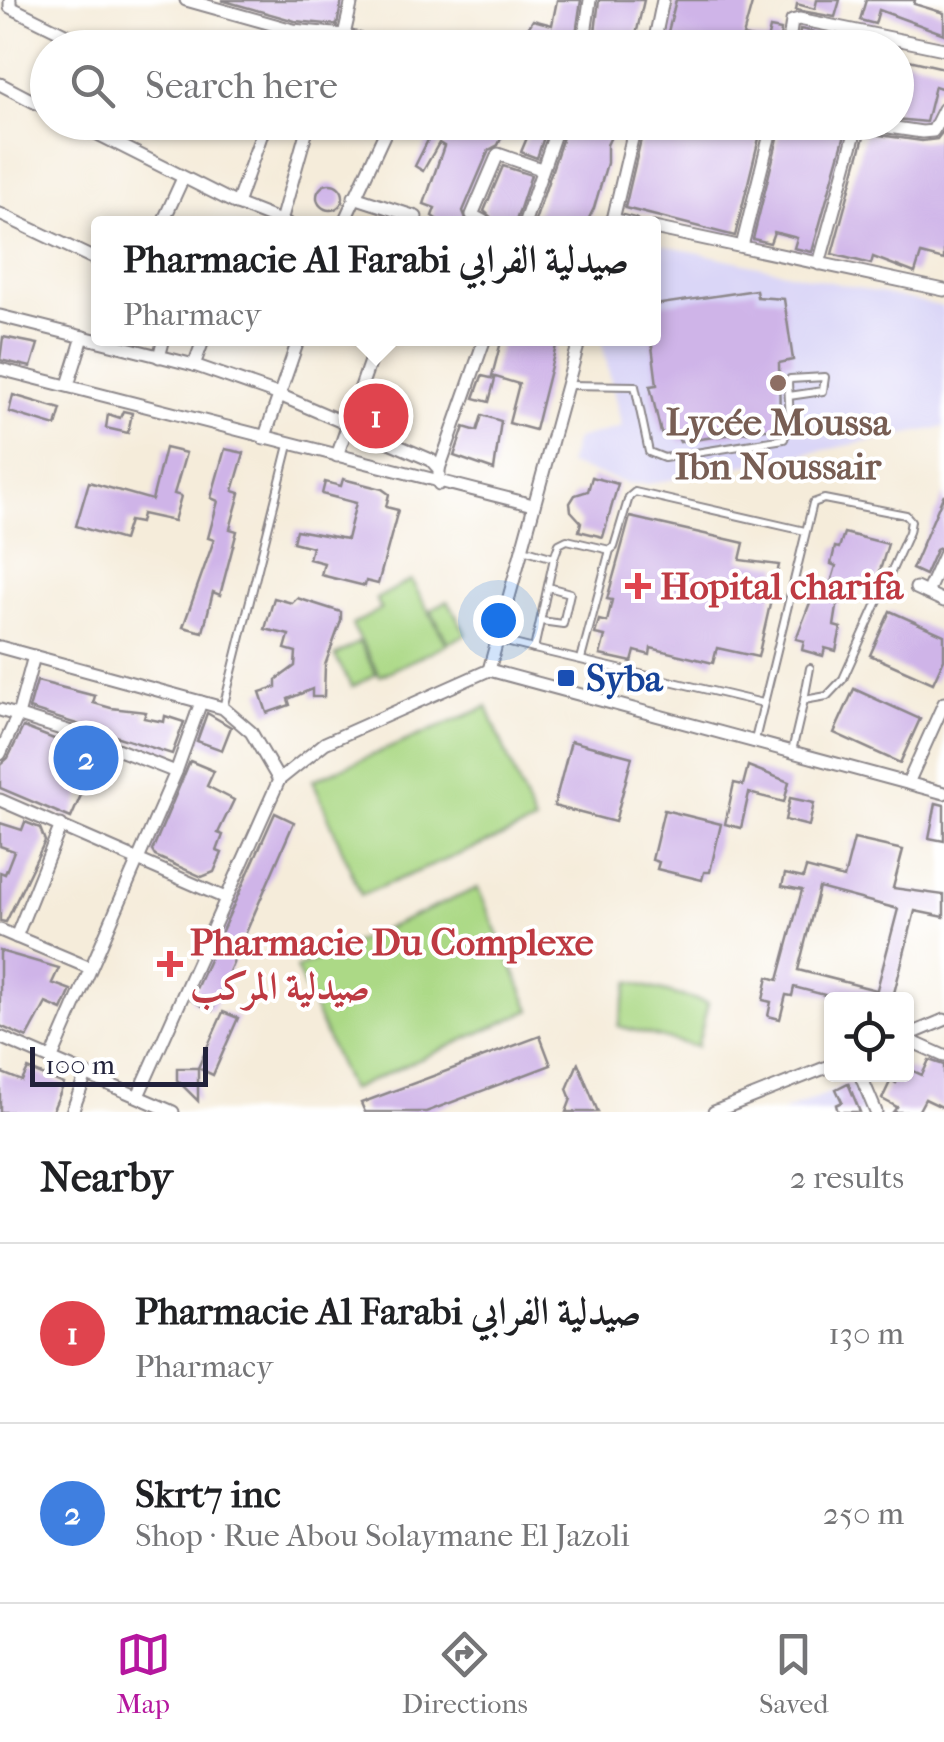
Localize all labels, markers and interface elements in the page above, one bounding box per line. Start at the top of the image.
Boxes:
search box [30,30,914,140]
icon: search [65,58,120,113]
text: Search here [145,63,338,108]
popup [91,216,661,346]
text: Pharmacie Al Farabi صيدلية الفرابي [123,237,629,282]
text: Pharmacy [123,296,261,333]
marker: Lycée Moussa Ibn Noussair [767,372,789,394]
pin: 1 [344,378,408,454]
place label: Lycée Moussa Ibn Noussair [666,400,892,489]
place label: Hopital charifa [660,564,905,609]
marker: Hopital charifa [625,573,651,599]
your location [473,595,524,646]
place label: Syba [586,656,664,701]
marker: Syba [555,667,577,689]
pin: 2 [54,720,118,796]
place label: Pharmacie Du Complexe صيدلية المركب [190,920,594,1011]
marker: Pharmacie Du Complexe صيدلية المركب [159,953,181,975]
map controls [824,992,914,1082]
button: locate [824,992,914,1082]
scale bar [30,1042,208,1086]
text: 100 m [45,1048,115,1081]
text: Nearby [40,1153,172,1202]
text: 2 results [790,1159,904,1196]
text: Pharmacie Al Farabi صيدلية الفرابي [135,1289,641,1334]
text: 1 [67,1315,78,1352]
text: 130 m [828,1315,904,1352]
text: Pharmacy [135,1348,273,1385]
text: Skrt7 inc [135,1472,281,1517]
text: 2 [64,1495,81,1532]
text: 250 m [823,1495,904,1532]
text: Shop · Rue Abou Solaymane El Jazoli [135,1517,630,1554]
tab: Map [116,1627,171,1720]
tab: Directions [402,1627,528,1720]
tab: Saved [759,1627,828,1720]

